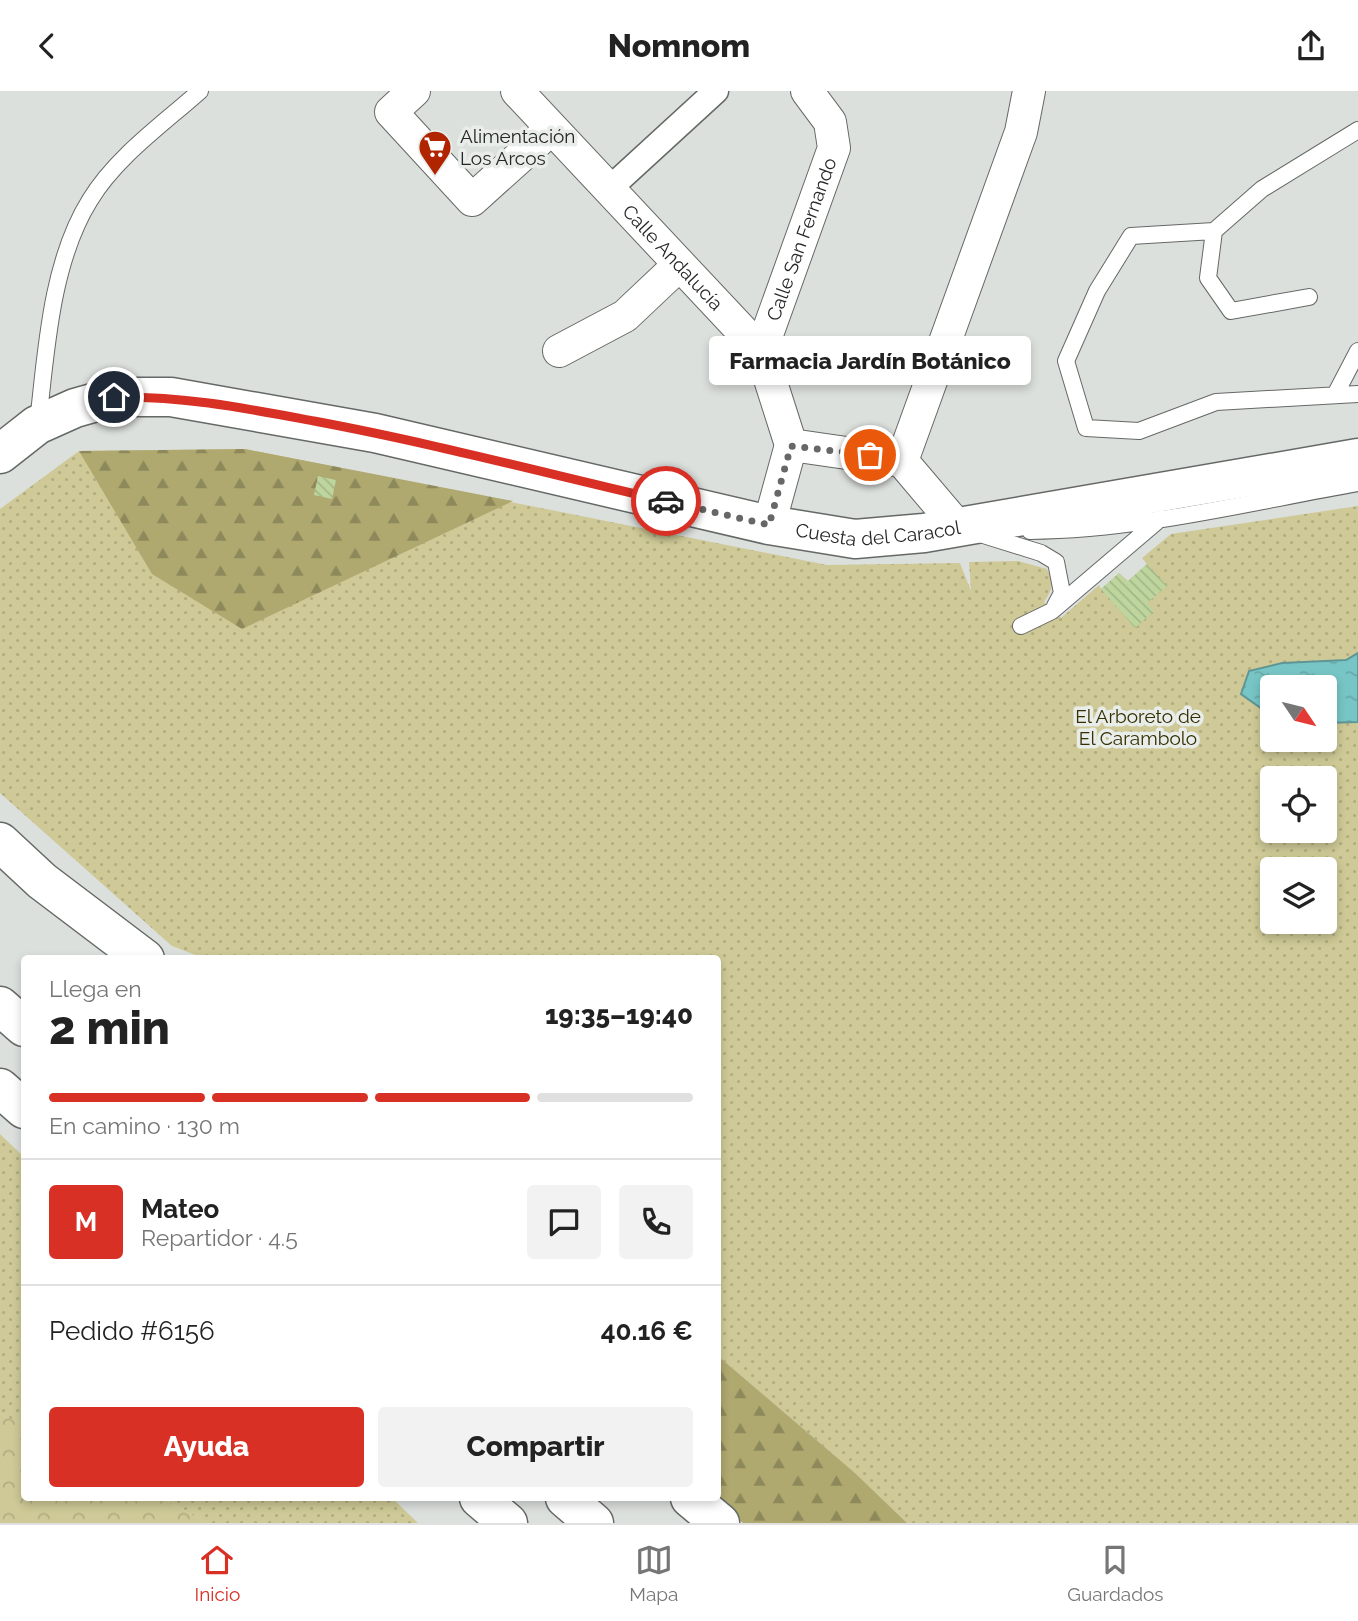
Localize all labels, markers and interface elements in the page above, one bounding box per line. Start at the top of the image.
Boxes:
icon: back [28,27,66,65]
text: Nomnom [608,27,750,64]
icon: share [1292,27,1330,65]
place label: Alimentación Los Arcos [460,125,575,169]
supermarket icon: Alimentación Los Arcos [416,128,454,177]
street label: Calle San Fernando [762,155,841,324]
street label: Calle Andalucía [618,200,728,315]
callout: Farmacia Jardín Botánico [709,336,1031,385]
text: Farmacia Jardín Botánico [729,347,1011,374]
pin [84,367,144,427]
icon: home [95,378,133,416]
pin [840,425,900,485]
icon: bag [851,436,889,474]
courier [631,466,701,536]
icon: car [647,482,685,520]
street label: Cuesta del Caracol [794,516,963,550]
north arrow [1260,675,1337,753]
map controls [1260,675,1337,934]
park label: El Arboreto de El Carambolo [1075,705,1201,749]
button: locate [1260,766,1337,843]
button: layers [1260,857,1337,934]
text: Llega en [49,975,142,1002]
text: 19:35–19:40 [545,1000,693,1030]
text: 2 min [49,1001,170,1055]
text: En camino · 130 m [49,1112,240,1139]
button: chat [527,1185,601,1259]
button: phone [619,1185,693,1259]
text: Mateo [141,1194,219,1224]
text: M [75,1207,97,1237]
text: Repartidor · 4.5 [141,1224,298,1251]
text: Pedido #6156 [49,1316,215,1346]
text: 40.16 € [601,1316,693,1346]
button: Ayuda [49,1407,364,1487]
button: Compartir [378,1407,693,1487]
tab: Inicio [195,1541,240,1605]
tab: Mapa [629,1541,678,1605]
tab: Guardados [1067,1541,1163,1605]

